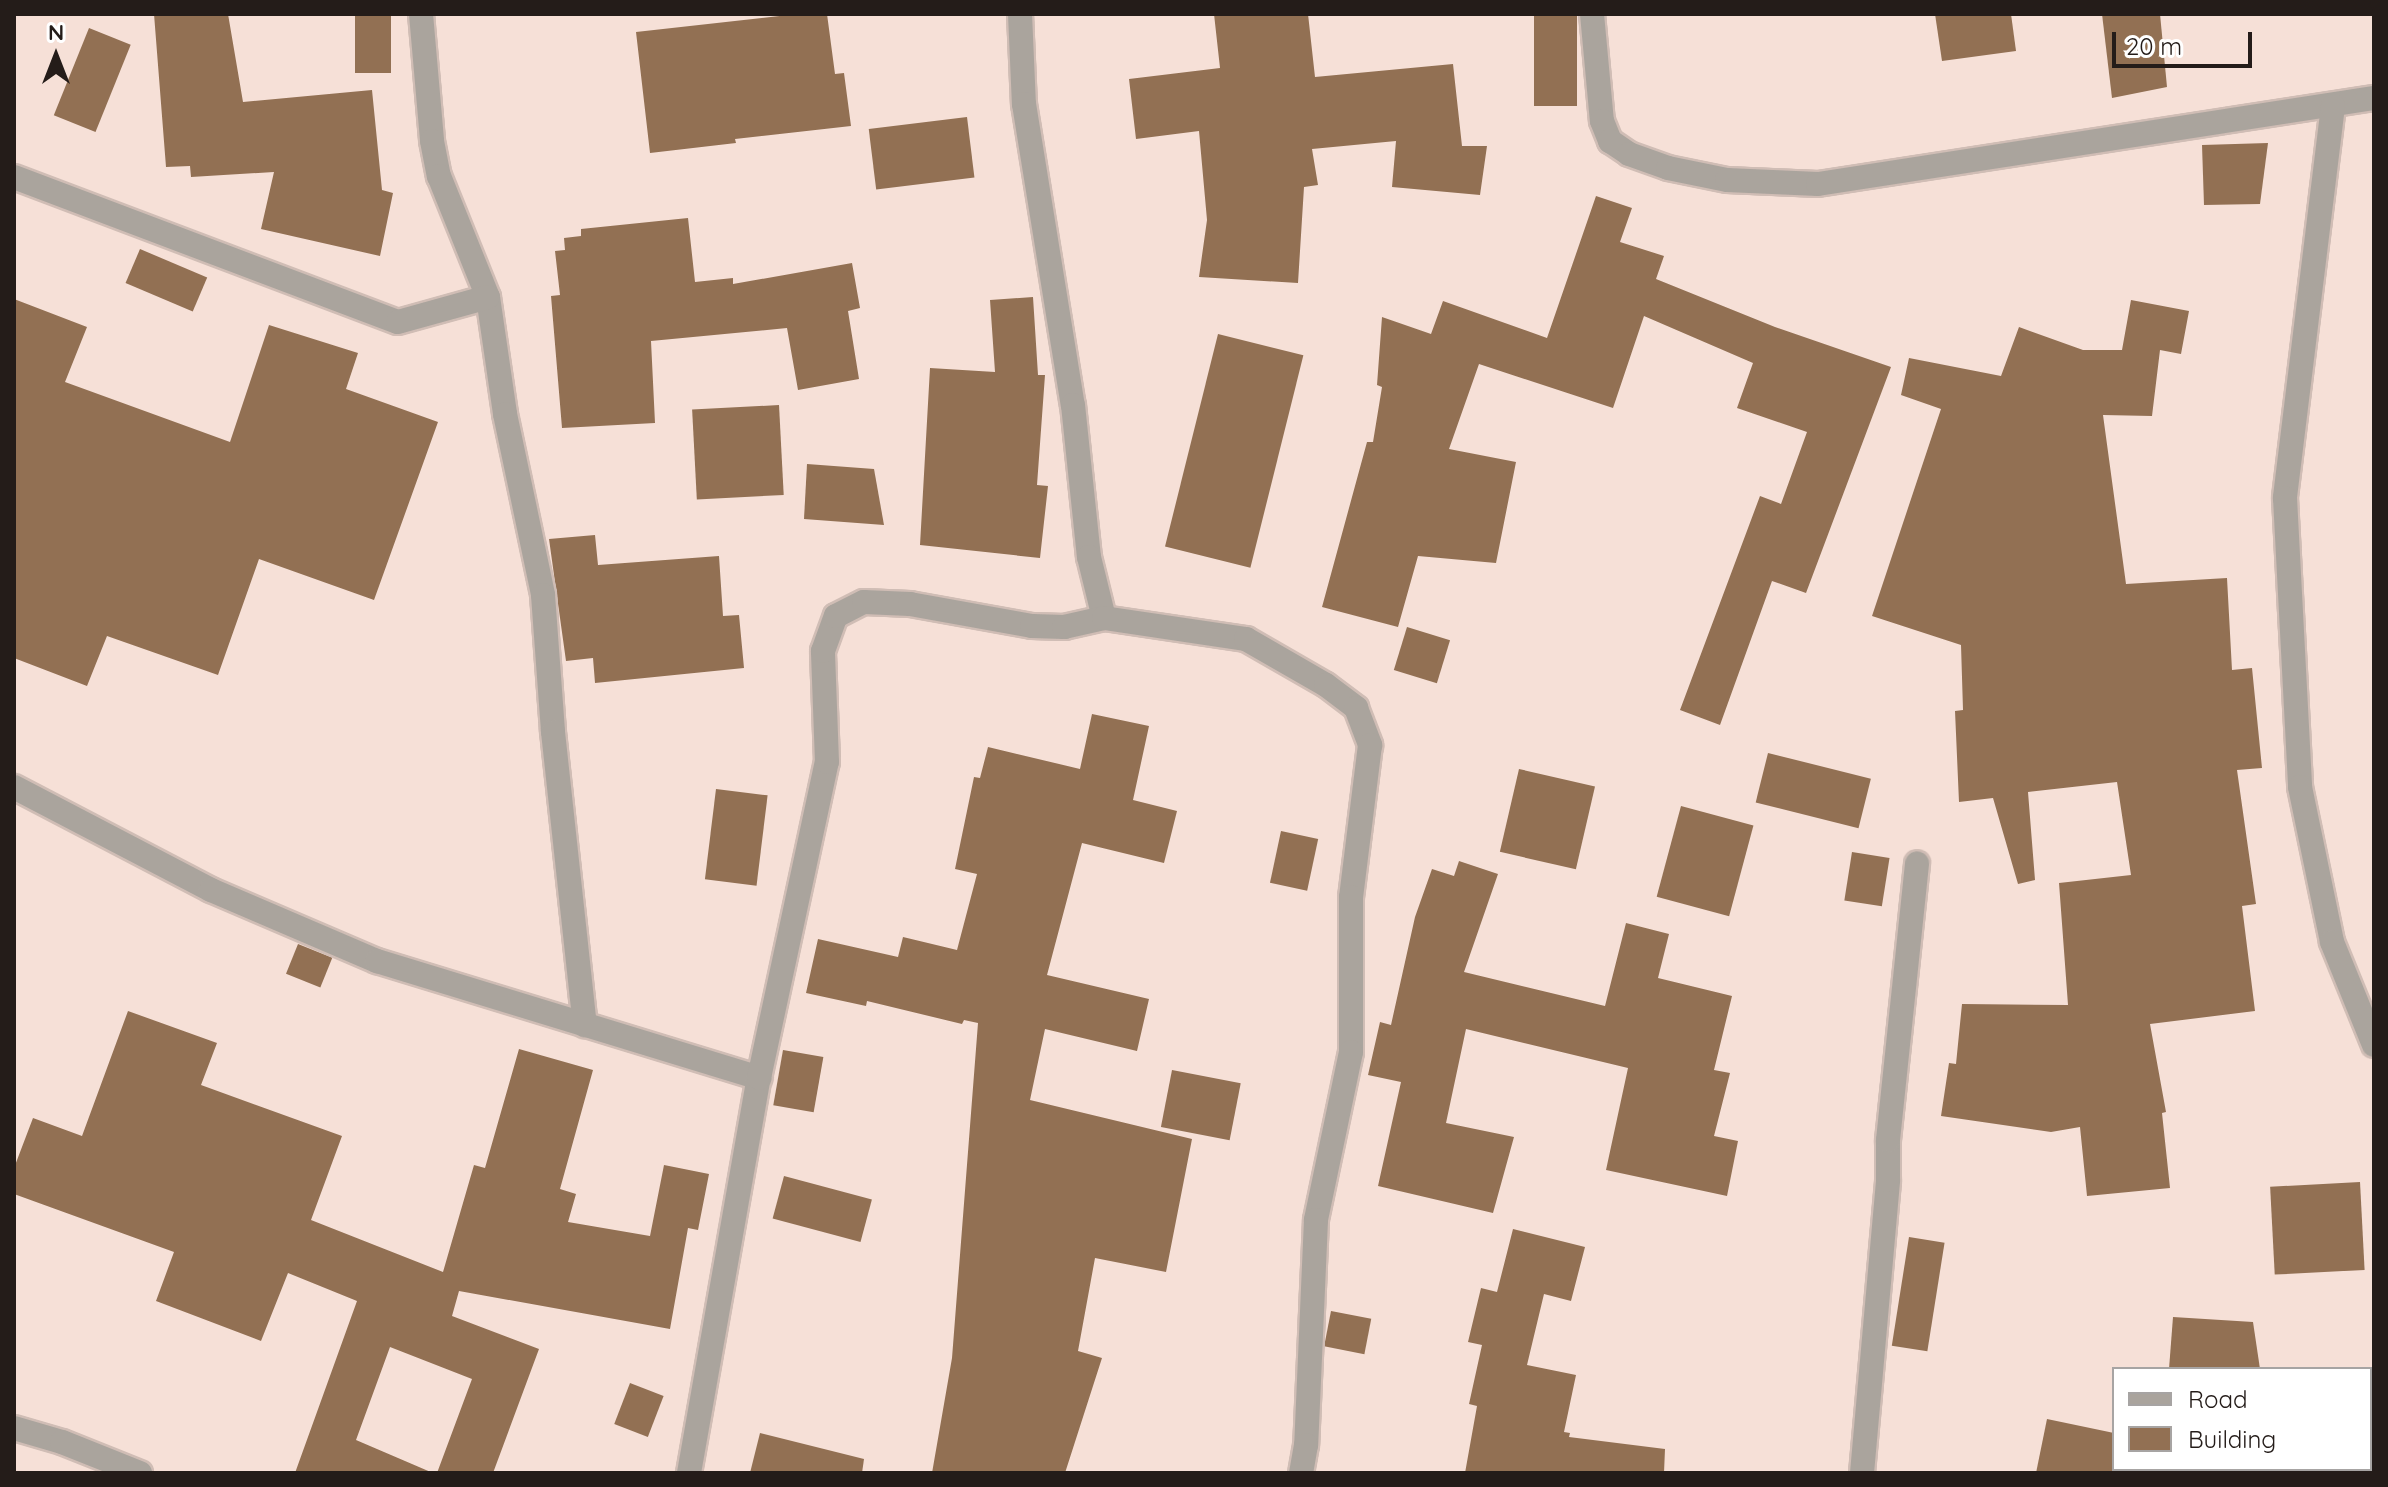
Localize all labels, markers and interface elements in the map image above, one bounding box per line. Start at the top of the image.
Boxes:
north arrow [16,16,96,96]
scale bar [2116,16,2256,66]
text: N [48,18,64,46]
text: 20 m [2126,31,2182,61]
legend [2112,1367,2372,1471]
text: Road [2188,1384,2248,1414]
text: Building [2188,1424,2276,1454]

